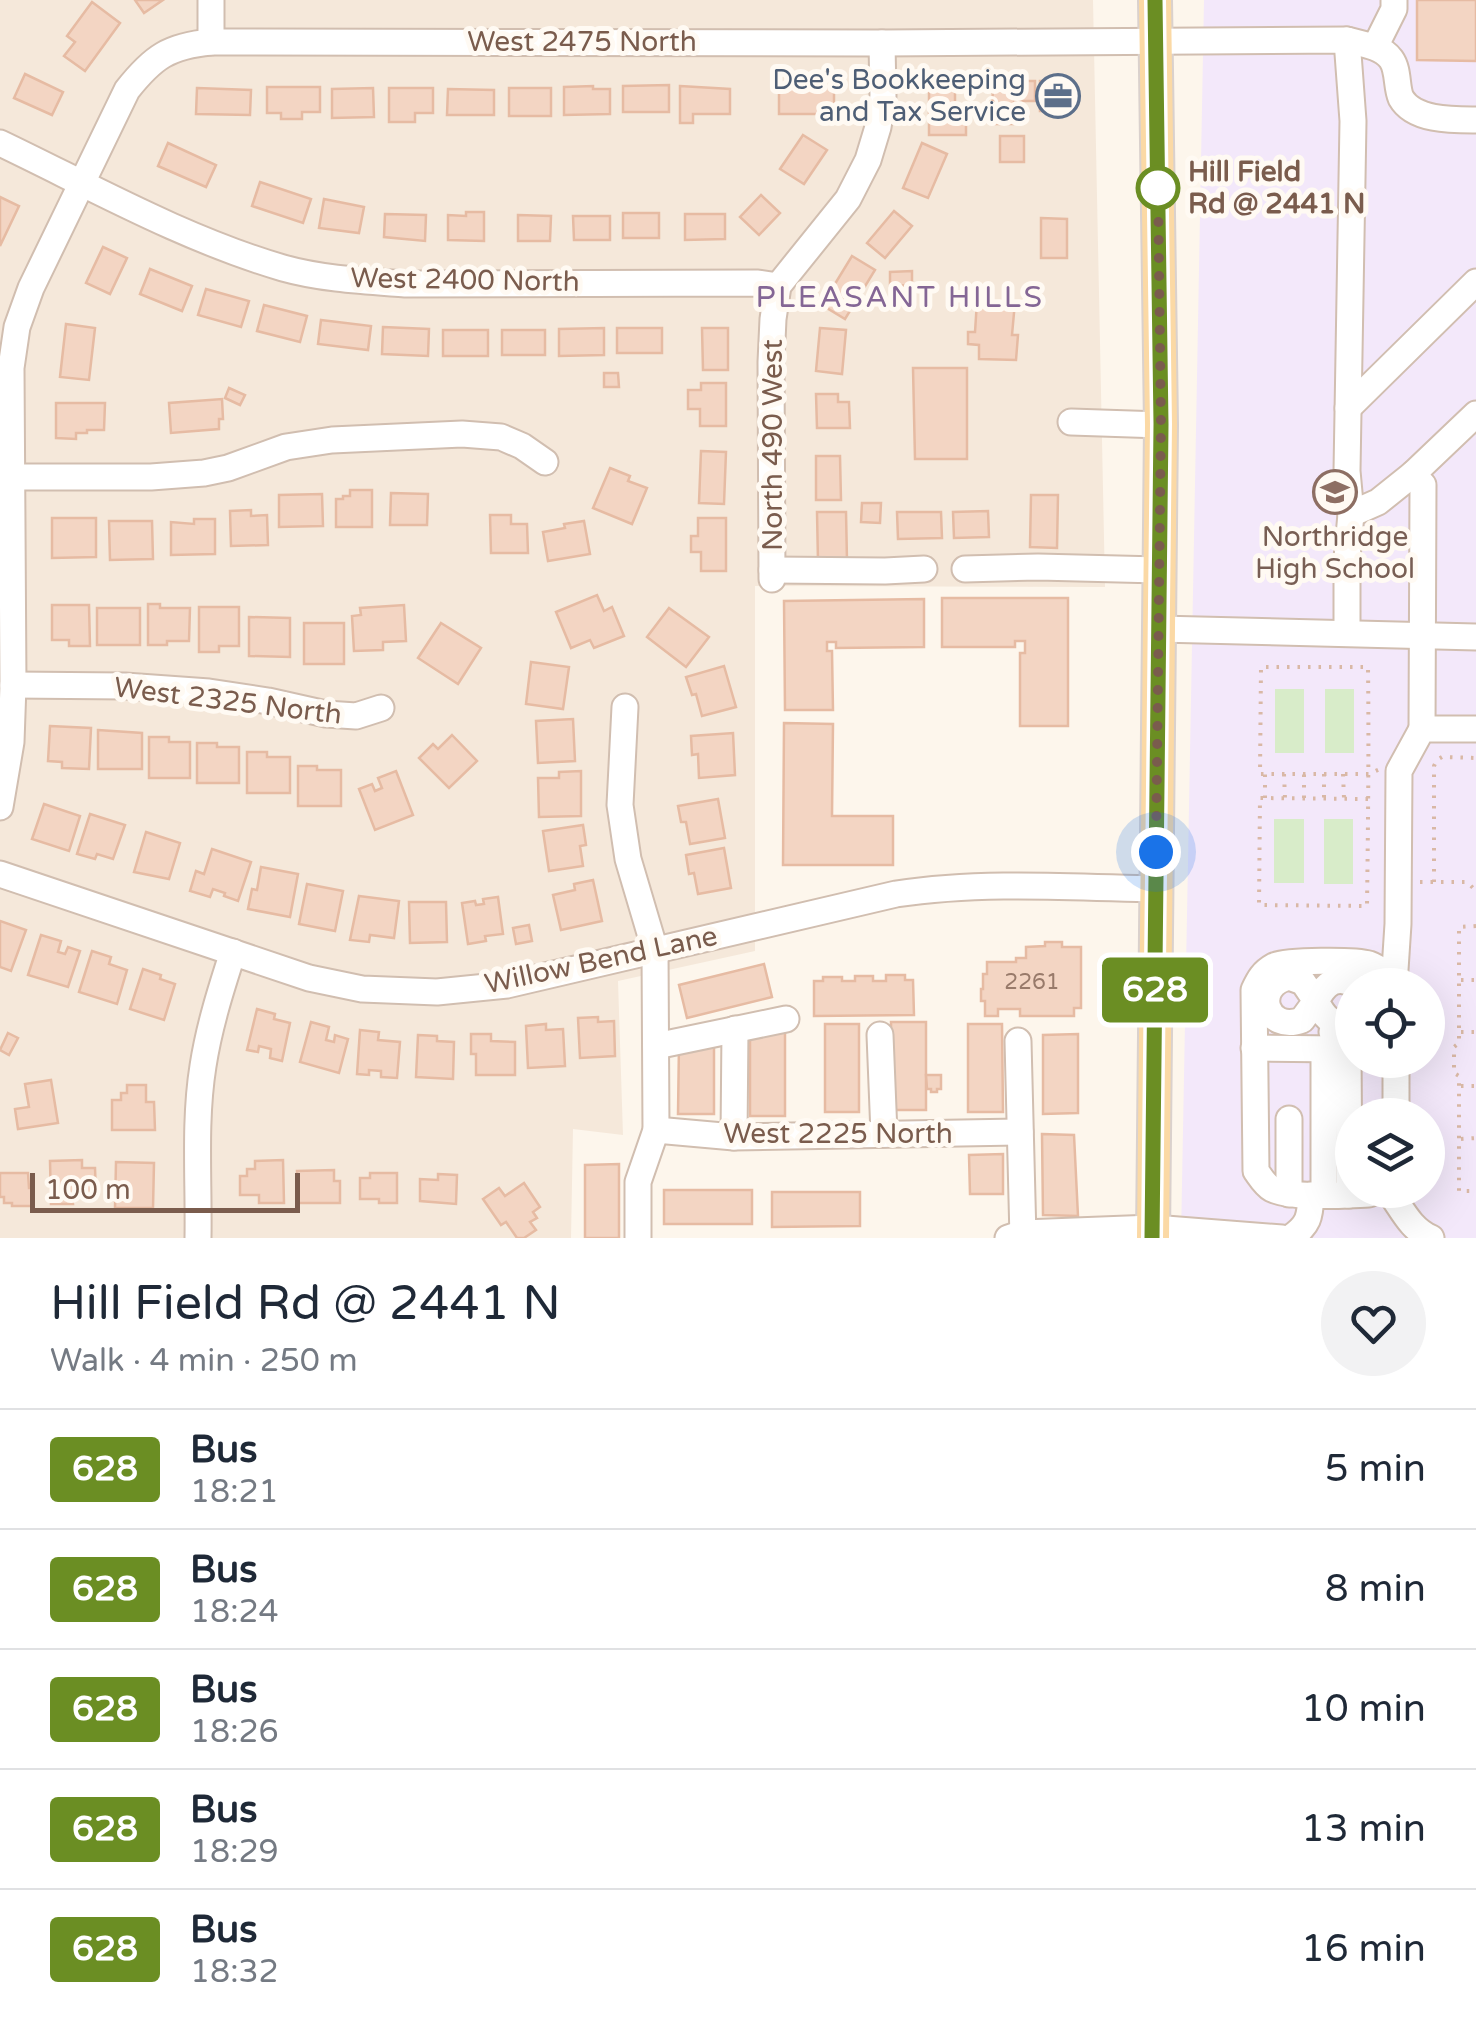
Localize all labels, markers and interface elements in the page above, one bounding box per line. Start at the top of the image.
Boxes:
street label: West 2475 North [467,25,697,59]
place label: Dee's Bookkeeping and Tax Service [772,63,1026,129]
office icon: Dee's Bookkeeping and Tax Service [1035,73,1081,119]
place label: Hill Field Rd @ 2441 N [1188,155,1365,221]
marker: Hill Field Rd @ 2441 N [1137,167,1179,209]
street label: West 2400 North [350,261,580,299]
district label: PLEASANT HILLS [755,279,1045,316]
street label: North 490 West [756,339,790,551]
school or university icon: Northridge High School [1312,469,1358,515]
place label: Northridge High School [1255,520,1415,586]
street label: West 2325 North [112,670,344,732]
your location [1131,827,1181,877]
street label: Willow Bend Lane [482,919,720,1001]
line badge: 628 [1098,958,1212,1022]
map controls [1335,968,1445,1208]
button: locate [1335,968,1445,1078]
house number: 2261 [1004,969,1060,995]
text: 628 [1122,969,1188,1011]
button: layers [1335,1098,1445,1208]
street label: West 2225 North [723,1117,953,1151]
scale bar [30,1168,300,1212]
text: 100 m [45,1173,131,1207]
button: heart [1321,1271,1426,1376]
text: Hill Field Rd @ 2441 N [50,1275,561,1333]
text: Walk · 4 min · 250 m [50,1342,358,1380]
text: Bus [190,1427,257,1473]
text: 5 min [1325,1446,1426,1492]
text: 628 [72,1448,138,1490]
text: 18:21 [190,1473,279,1511]
text: Bus [190,1547,257,1593]
text: 8 min [1325,1566,1426,1612]
text: 628 [72,1568,138,1610]
text: 18:24 [190,1593,279,1631]
text: Bus [190,1667,257,1713]
text: 10 min [1301,1686,1426,1732]
text: 628 [72,1688,138,1730]
text: 18:26 [190,1713,279,1751]
text: Bus [190,1787,257,1833]
text: 13 min [1301,1806,1426,1852]
text: 628 [72,1808,138,1850]
text: 18:29 [190,1833,279,1871]
text: Bus [190,1907,257,1953]
text: 16 min [1301,1926,1426,1972]
text: 628 [72,1928,138,1970]
text: 18:32 [190,1953,279,1991]

